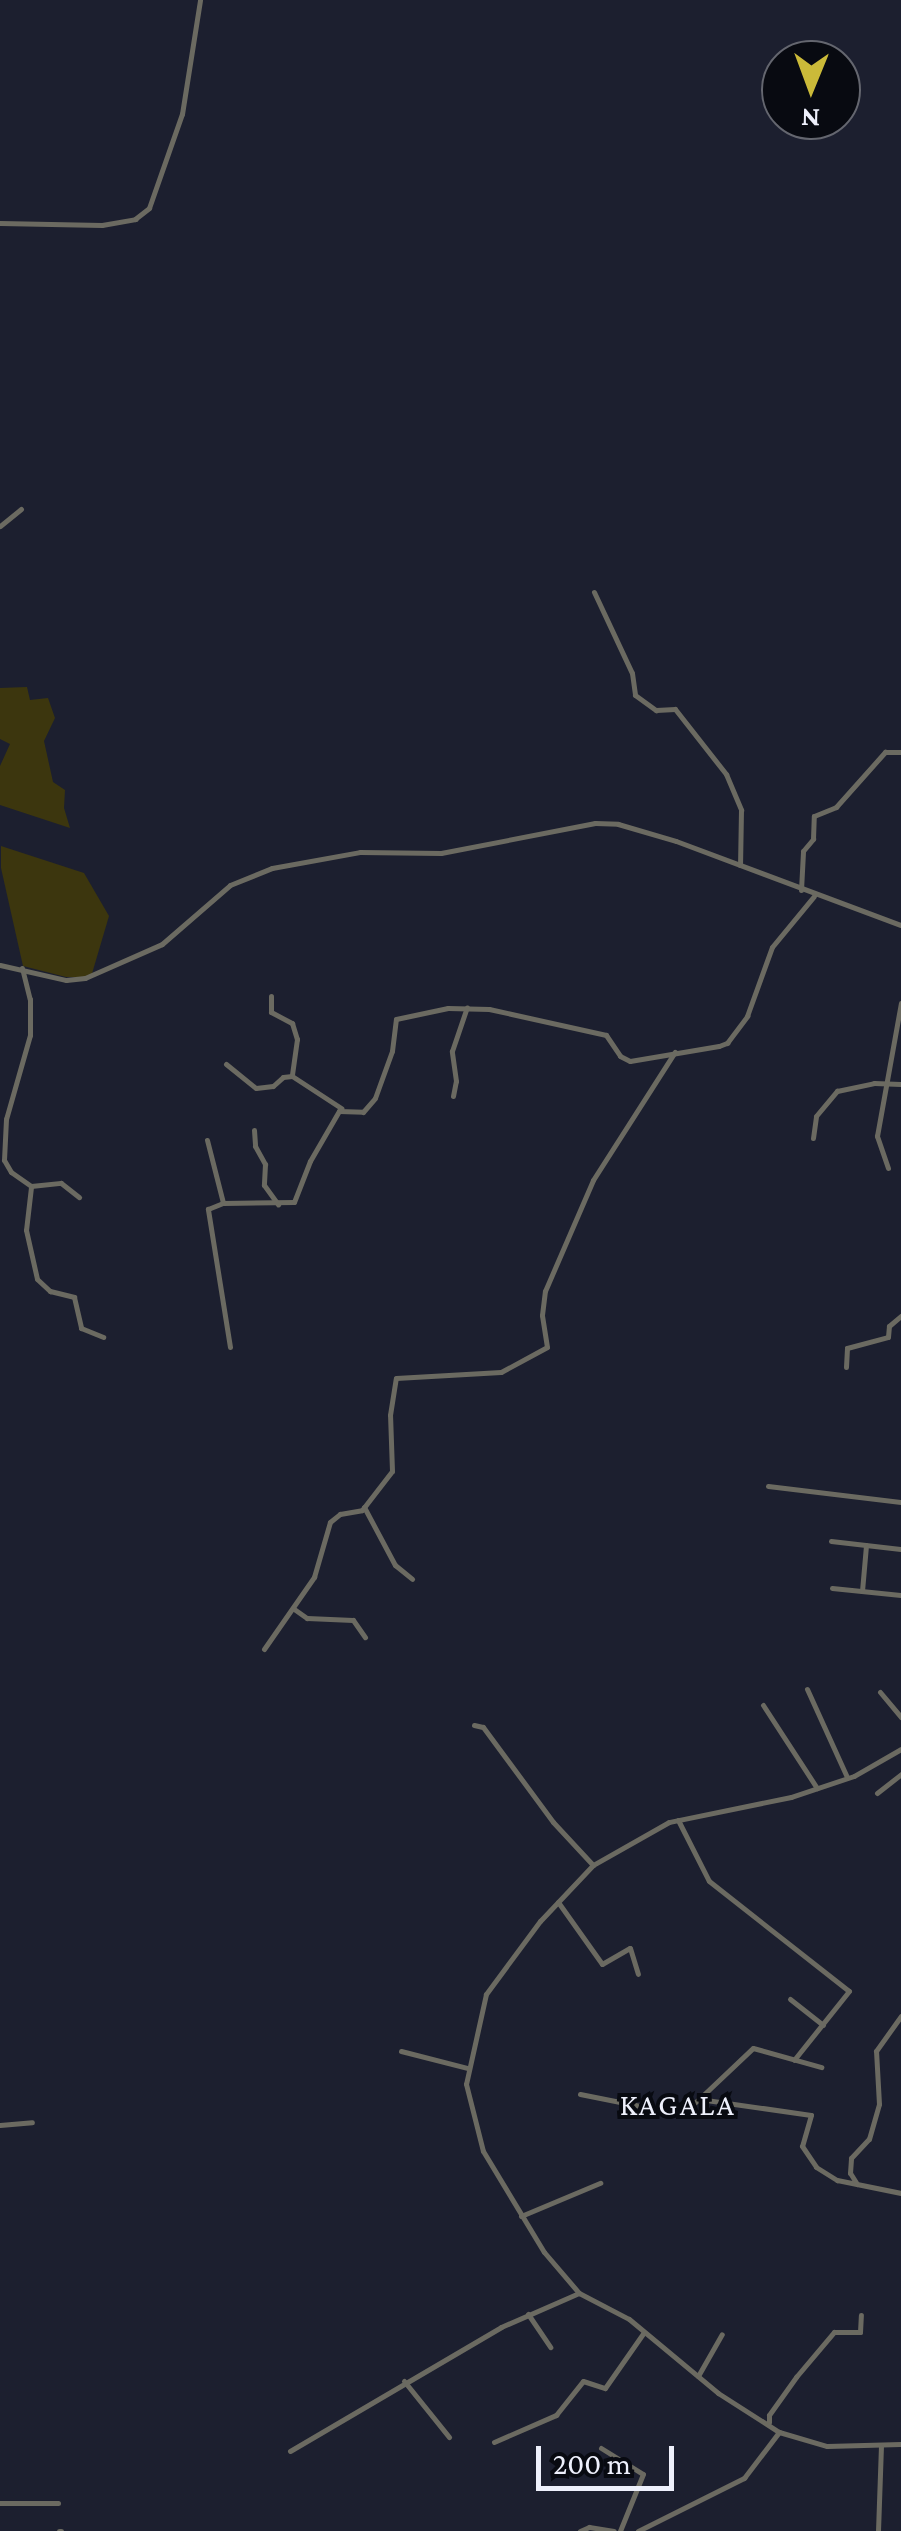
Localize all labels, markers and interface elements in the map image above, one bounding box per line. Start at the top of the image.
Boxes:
north arrow [761,40,861,140]
text: N [801,103,820,134]
district label: KAGALA [620,2087,736,2123]
scale bar [541,2426,678,2488]
text: 200 m [553,2447,631,2480]

